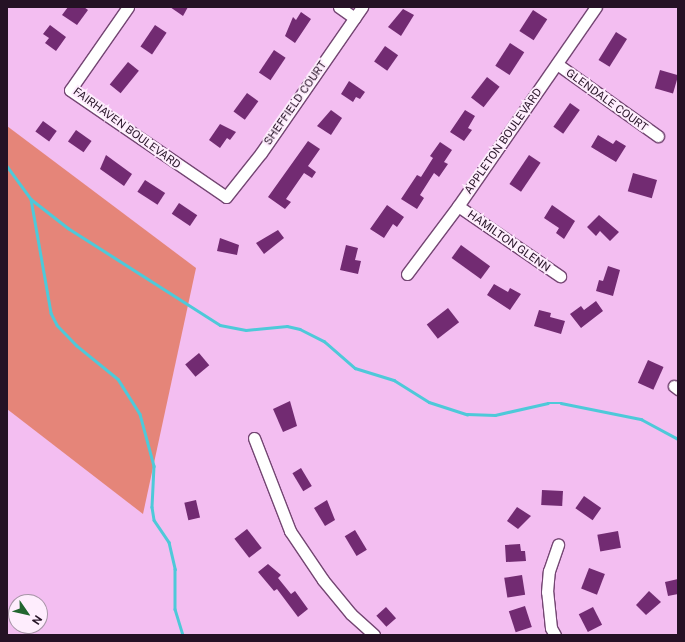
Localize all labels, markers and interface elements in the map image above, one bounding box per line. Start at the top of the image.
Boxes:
street label: SHEFFIELD COURT [261,58,329,148]
street label: GLENDALE COURT [564,66,650,134]
street label: FAIRHAVEN BOULEVARD [71,85,183,171]
street label: APPLETON BOULEVARD [461,86,545,196]
street label: HAMILTON GLENN [465,208,553,274]
north arrow [8,594,48,634]
text: N [30,613,45,627]

